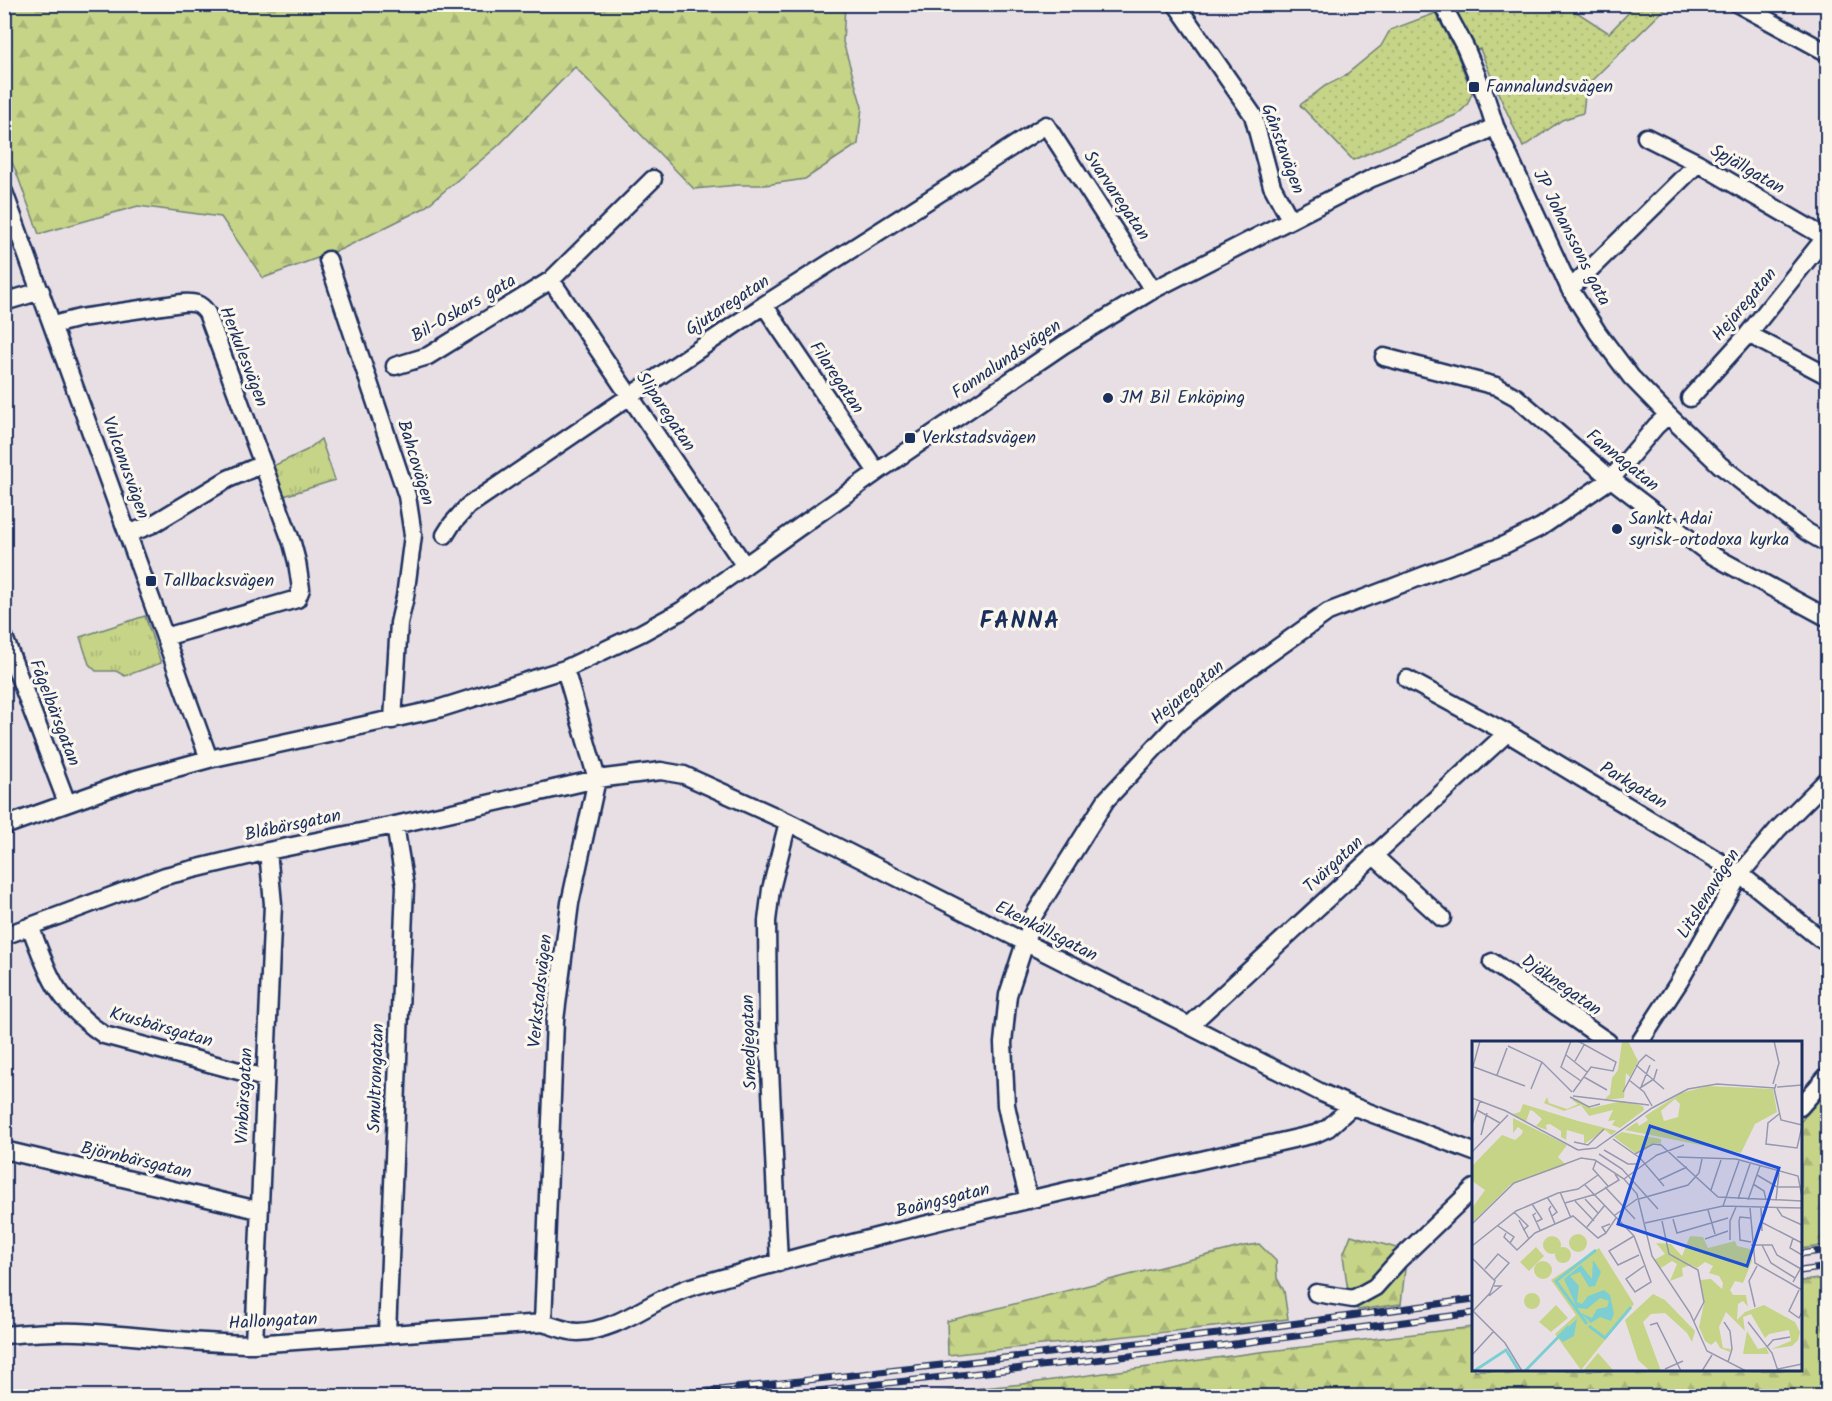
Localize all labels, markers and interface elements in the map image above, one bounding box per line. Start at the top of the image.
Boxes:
place label: Fannalundsvägen [1486,73,1613,102]
marker: Fannalundsvägen [1467,80,1481,94]
street label: Gånstavägen [1252,100,1312,198]
street label: Spjällgatan [1704,137,1790,203]
street label: Svarvaregatan [1075,145,1157,247]
street label: JP Johanssons gata [1524,165,1618,311]
street label: Hejaregatan [1705,262,1785,348]
street label: Bil-Oskars gata [406,267,522,351]
street label: Gjutaregatan [680,268,776,344]
street label: Herkulesvägen [211,302,275,412]
street label: Fannalundsvägen [946,312,1068,408]
street label: Filaregatan [801,336,871,420]
street label: Sliparegatan [627,366,703,458]
place label: JM Bil Enköping [1120,384,1245,413]
marker: JM Bil Enköping [1101,391,1115,405]
street label: Vulcanusvägen [93,413,157,523]
street label: Bahcovägen [388,417,442,509]
street label: Fannagatan [1579,422,1665,500]
place label: Verkstadsvägen [922,424,1036,453]
marker: Verkstadsvägen [903,431,917,445]
place label: Sankt Adai syrisk-ortodoxa kyrka [1629,505,1789,555]
marker: Sankt Adai syrisk-ortodoxa kyrka [1610,522,1624,536]
place label: Tallbacksvägen [163,567,274,596]
marker: Tallbacksvägen [144,574,158,588]
district label: FANNA [979,602,1061,641]
street label: Hejaregatan [1145,653,1231,733]
street label: Fågelbärsgatan [20,655,88,771]
street label: Parkgatan [1594,754,1672,818]
street label: Blåbärsgatan [242,802,344,850]
street label: Tvärgatan [1297,829,1371,901]
street label: Litslenavägen [1670,843,1748,945]
street label: Ekenkällsgatan [989,894,1103,970]
street label: Verkstadsvägen [521,933,561,1049]
street label: Djäknegatan [1515,948,1607,1024]
street label: Smedjegatan [734,994,766,1090]
street label: Krusbärsgatan [106,999,216,1057]
street label: Smultrongatan [361,1023,393,1133]
inset map [1472,1041,1802,1371]
street label: Vinbärsgatan [228,1047,262,1145]
street label: Björnbärsgatan [78,1134,194,1188]
street label: Boängsgatan [893,1175,993,1227]
street label: Hallongatan [228,1305,318,1339]

